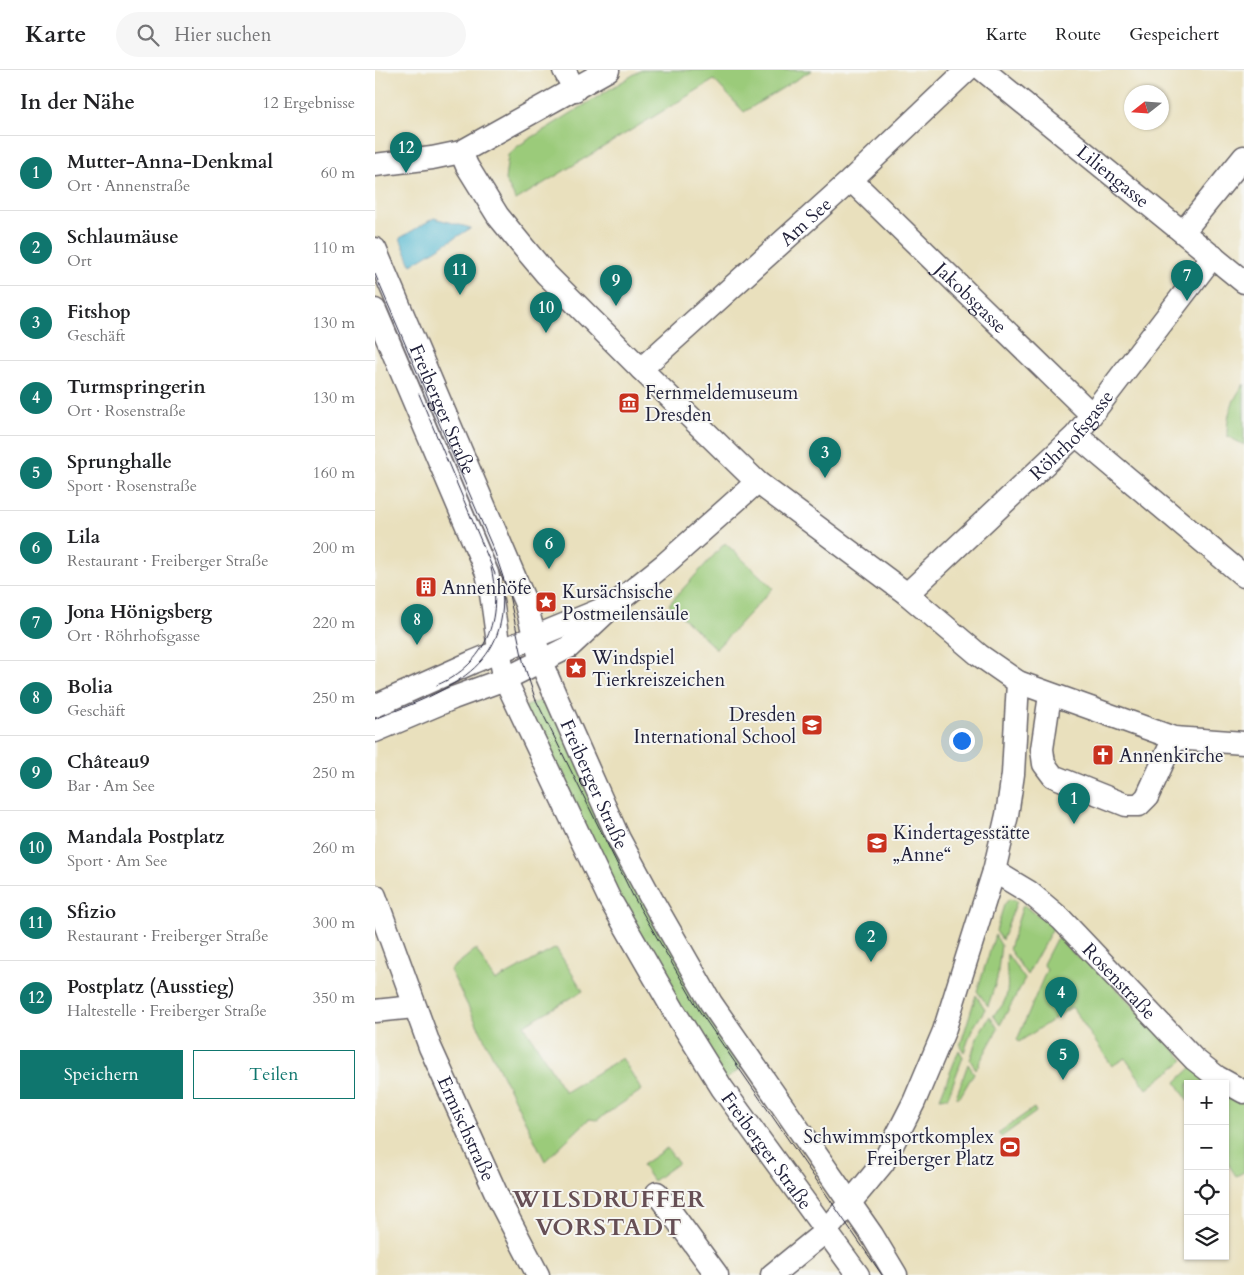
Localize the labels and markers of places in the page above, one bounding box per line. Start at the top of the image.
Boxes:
pin: 12 [390,132,422,173]
pin: 11 [444,254,476,295]
pin: 7 [1171,260,1203,301]
pin: 9 [600,265,632,306]
pin: 10 [530,292,562,333]
place label: Fernmeldemuseum Dresden [645,380,799,428]
museum icon: Fernmeldemuseum Dresden [617,391,641,415]
pin: 3 [809,437,841,478]
pin: 6 [533,528,565,569]
building icon: Annenhöfe [414,575,438,599]
place label: Annenhöfe [442,575,532,601]
place label: Kursächsische Postmeilensäule [562,579,689,627]
place icon: Kursächsische Postmeilensäule [534,590,558,614]
pin: 8 [401,604,433,645]
place label: Windspiel Tierkreiszeichen [591,645,725,693]
place icon: Windspiel Tierkreiszeichen [564,656,588,680]
place label: Dresden International School [634,702,796,750]
school or university icon: Dresden International School [800,713,824,737]
church icon: Annenkirche [1091,743,1115,767]
place label: Annenkirche [1119,743,1224,769]
pin: 1 [1058,783,1090,824]
place label: Kindertagesstätte „Anne“ [893,820,1030,868]
school or university icon: Kindertagesstätte „Anne“ [865,831,889,855]
pin: 2 [855,921,887,962]
pin: 4 [1045,977,1077,1018]
pin: 5 [1047,1039,1079,1080]
place label: Schwimmsportkomplex Freiberger Platz [803,1124,995,1172]
sports icon: Schwimmsportkomplex Freiberger Platz [998,1135,1022,1159]

